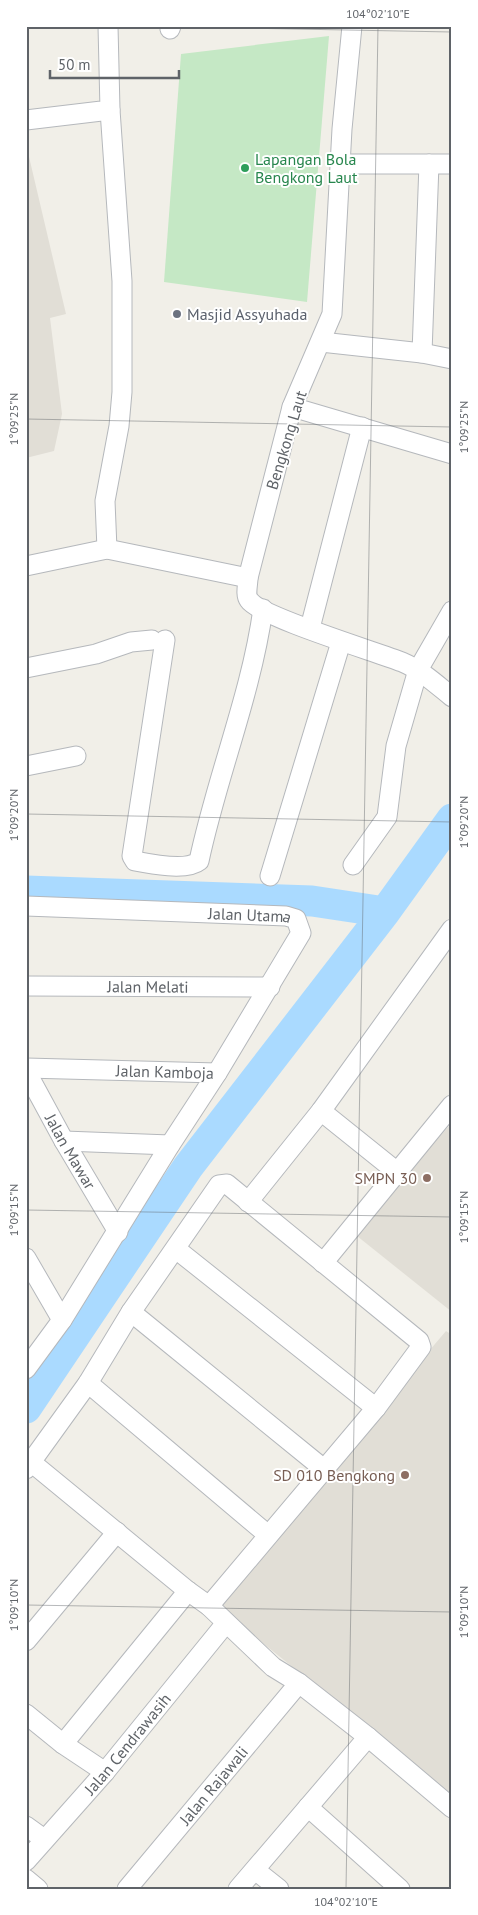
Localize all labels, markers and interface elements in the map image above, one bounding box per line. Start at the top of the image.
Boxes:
text: 104°02'10"E [346,6,410,21]
scale bar [50,48,179,80]
text: 50 m [58,55,91,74]
place label: Lapangan Bola Bengkong Laut [255,149,358,187]
marker: Lapangan Bola Bengkong Laut [239,162,251,174]
place label: Masjid Assyuhada [187,304,307,324]
marker: Masjid Assyuhada [171,308,183,320]
street label: Bengkong Laut [261,388,311,492]
text: 1°09'25"N [6,393,21,445]
text: 1°09'25"N [456,401,471,453]
text: 1°09'20"N [6,789,21,841]
text: 1°09'20"N [456,796,471,848]
street label: Jalan Utama [207,903,294,927]
street label: Jalan Melati [106,976,189,997]
street label: Jalan Kamboja [115,1060,214,1083]
street label: Jalan Mawar [41,1109,101,1193]
place label: SMPN 30 [354,1168,417,1188]
marker: SMPN 30 [421,1172,433,1184]
text: 1°09'15"N [6,1184,21,1236]
text: 1°09'15"N [456,1191,471,1243]
place label: SD 010 Bengkong [273,1465,395,1485]
marker: SD 010 Bengkong [399,1469,411,1481]
text: 1°09'10"N [6,1579,21,1631]
text: 1°09'10"N [456,1586,471,1638]
street label: Jalan Cendrawasih [79,1689,175,1799]
street label: Jalan Rajawali [174,1742,252,1830]
text: 104°02'10"E [314,1894,378,1909]

